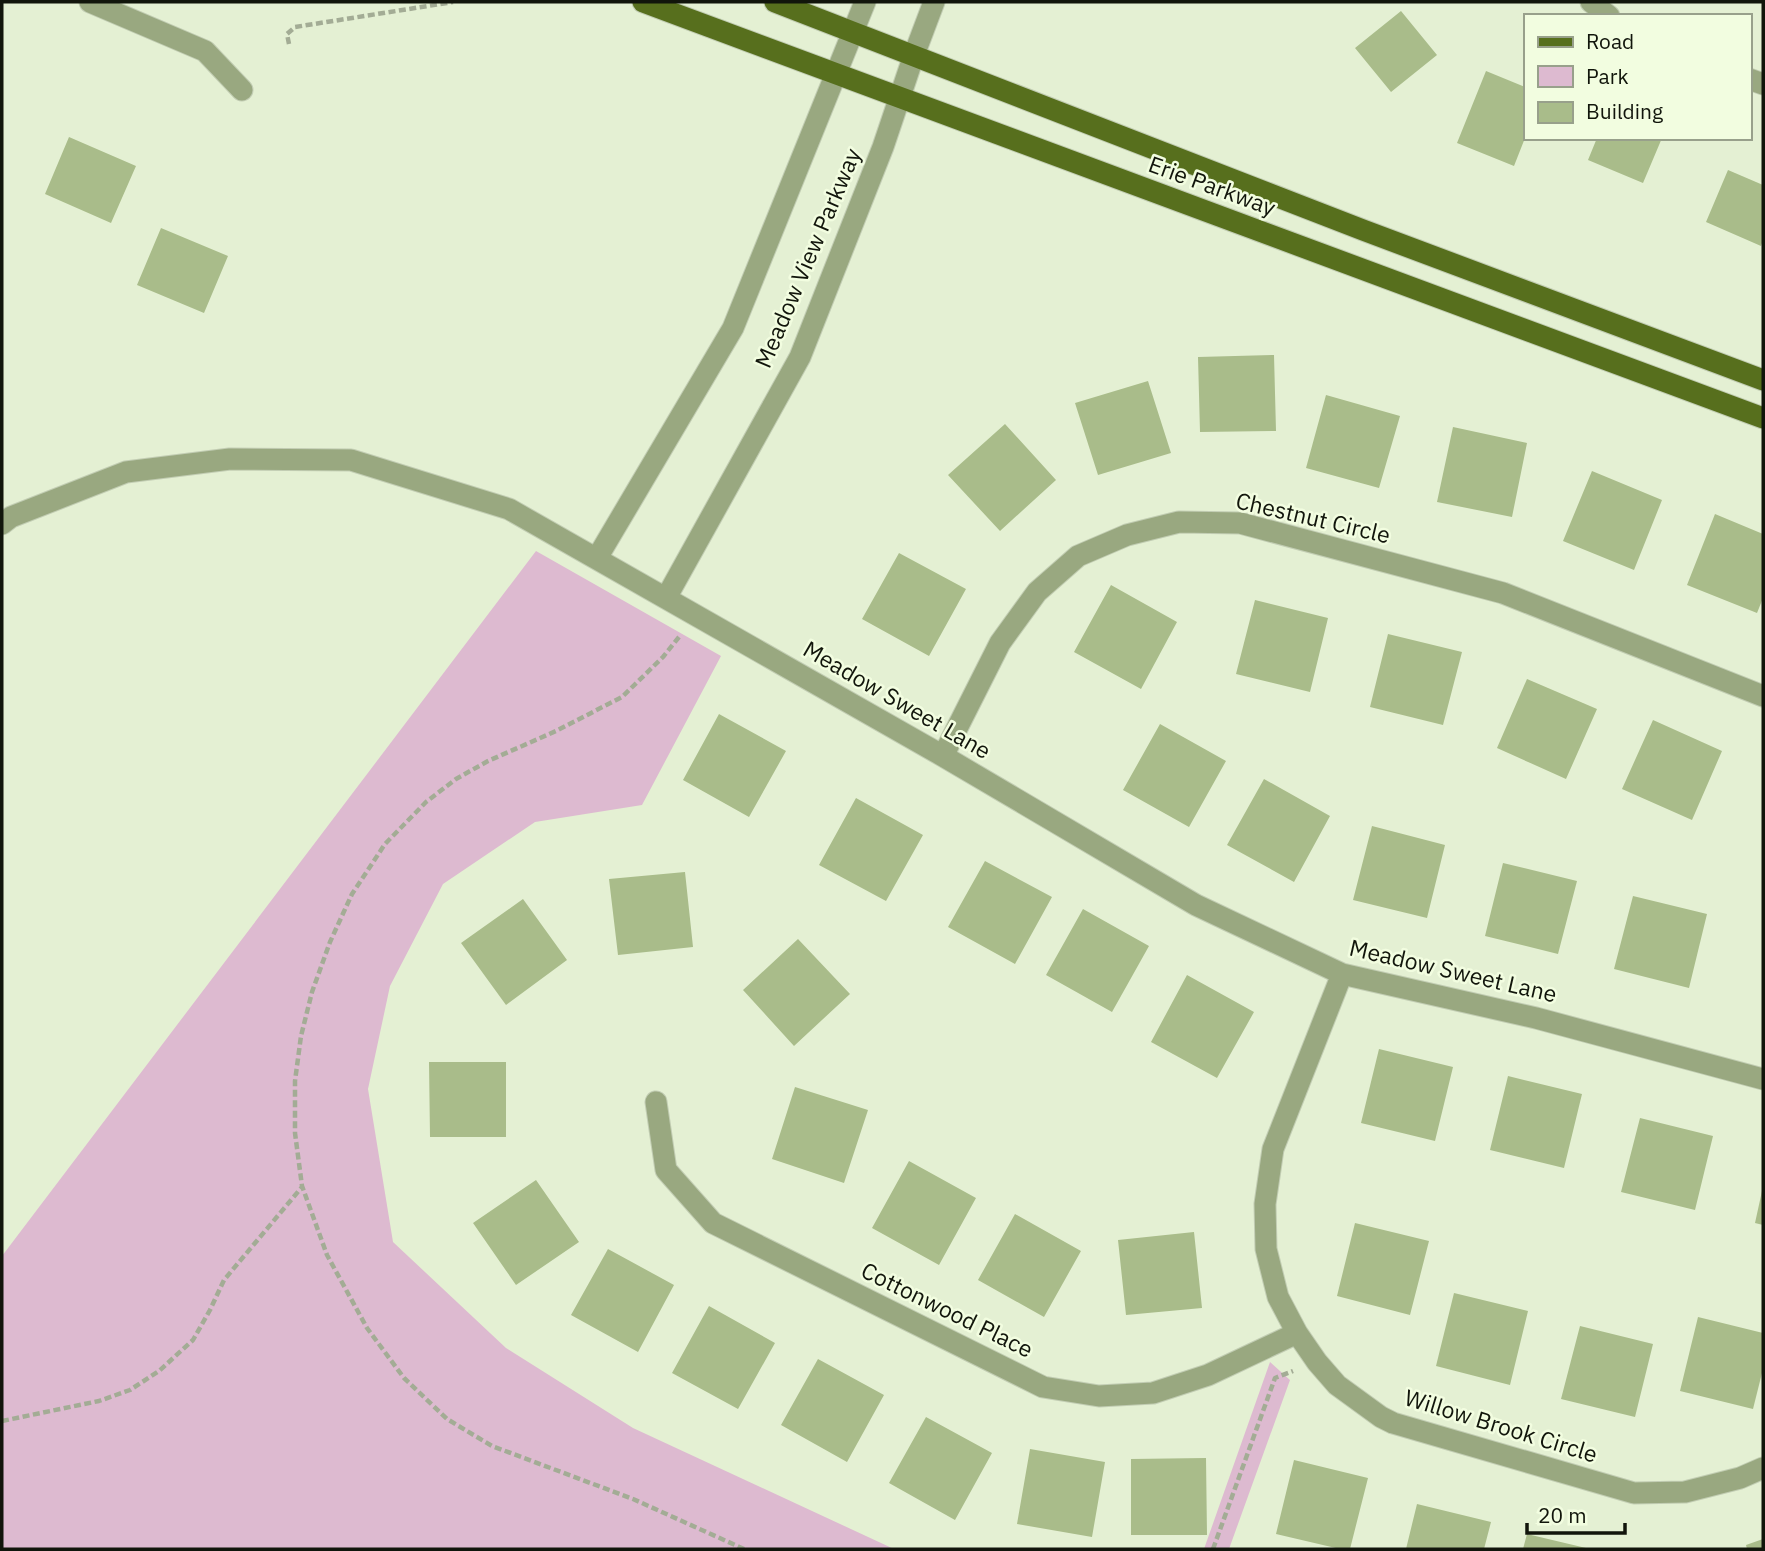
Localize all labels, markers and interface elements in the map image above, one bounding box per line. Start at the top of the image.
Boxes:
legend [1524,14,1751,140]
text: Road [1586,27,1634,55]
text: Park [1586,62,1629,90]
text: Building [1586,97,1663,125]
street label: Meadow View Parkway [747,143,867,372]
street label: Erie Parkway [1145,148,1281,222]
street label: Chestnut Circle [1233,485,1393,549]
street label: Meadow Sweet Lane [798,633,997,765]
street label: Meadow Sweet Lane [1347,932,1560,1008]
street label: Cottonwood Place [857,1255,1038,1364]
street label: Willow Brook Circle [1401,1381,1601,1469]
scale bar [1527,1492,1625,1536]
text: 20 m [1538,1501,1587,1529]

